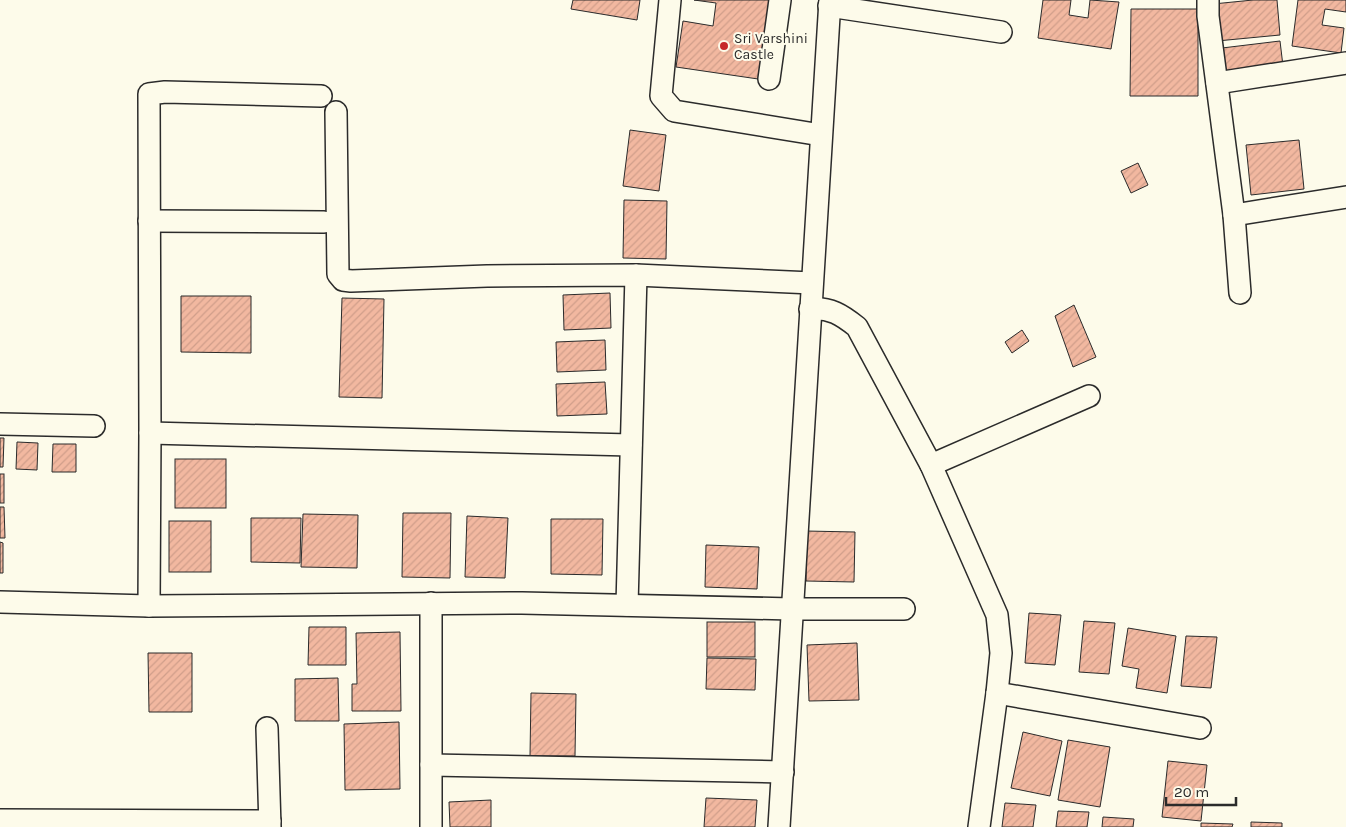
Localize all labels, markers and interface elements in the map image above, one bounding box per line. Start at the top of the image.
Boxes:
place label: Sri Varshini Castle [734,30,808,63]
marker: Sri Varshini Castle [718,40,730,52]
scale bar [1166,774,1236,806]
text: 20 m [1174,783,1209,801]

